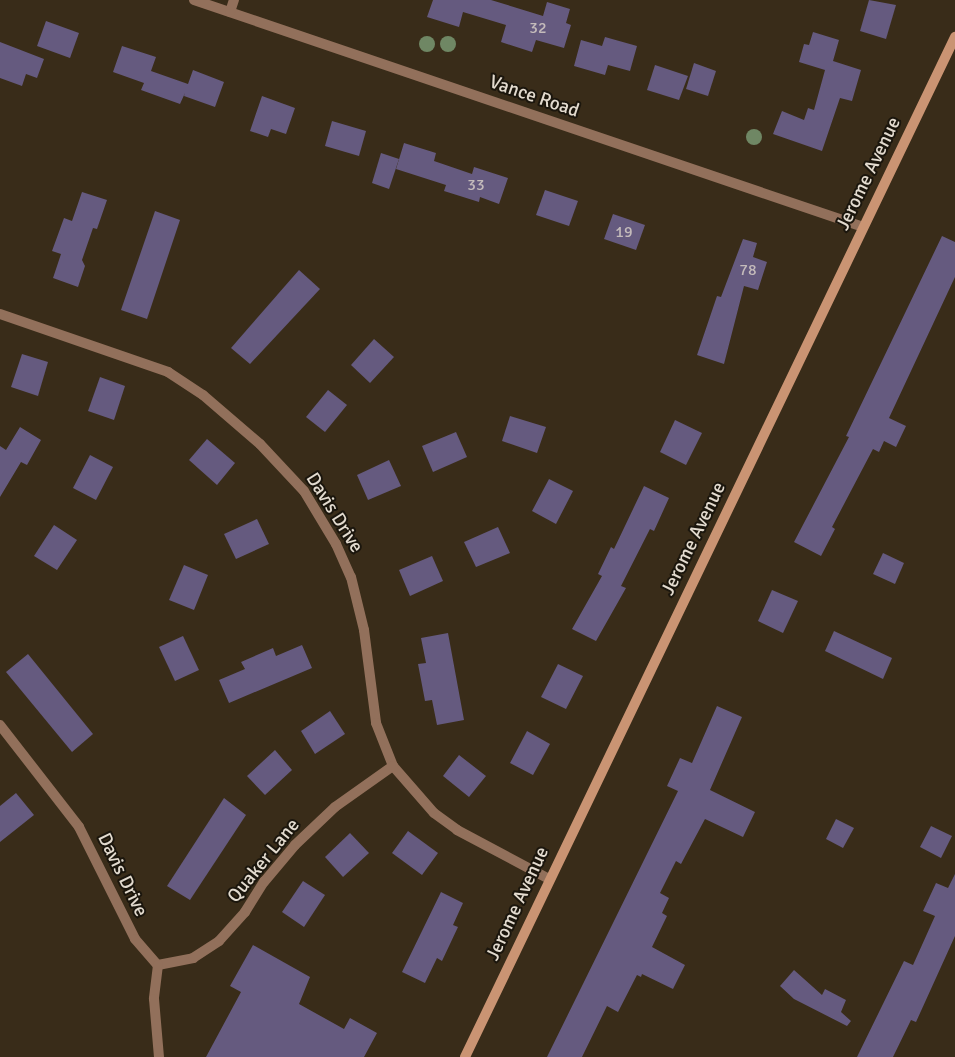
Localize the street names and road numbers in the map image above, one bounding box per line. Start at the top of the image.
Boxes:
street label: Vance Road [486,71,582,123]
street label: Jerome Avenue [832,114,906,234]
street label: Davis Drive [300,469,368,557]
street label: Jerome Avenue [657,479,731,599]
street label: Quaker Lane [223,814,305,908]
street label: Davis Drive [92,830,152,920]
street label: Jerome Avenue [482,844,554,964]

